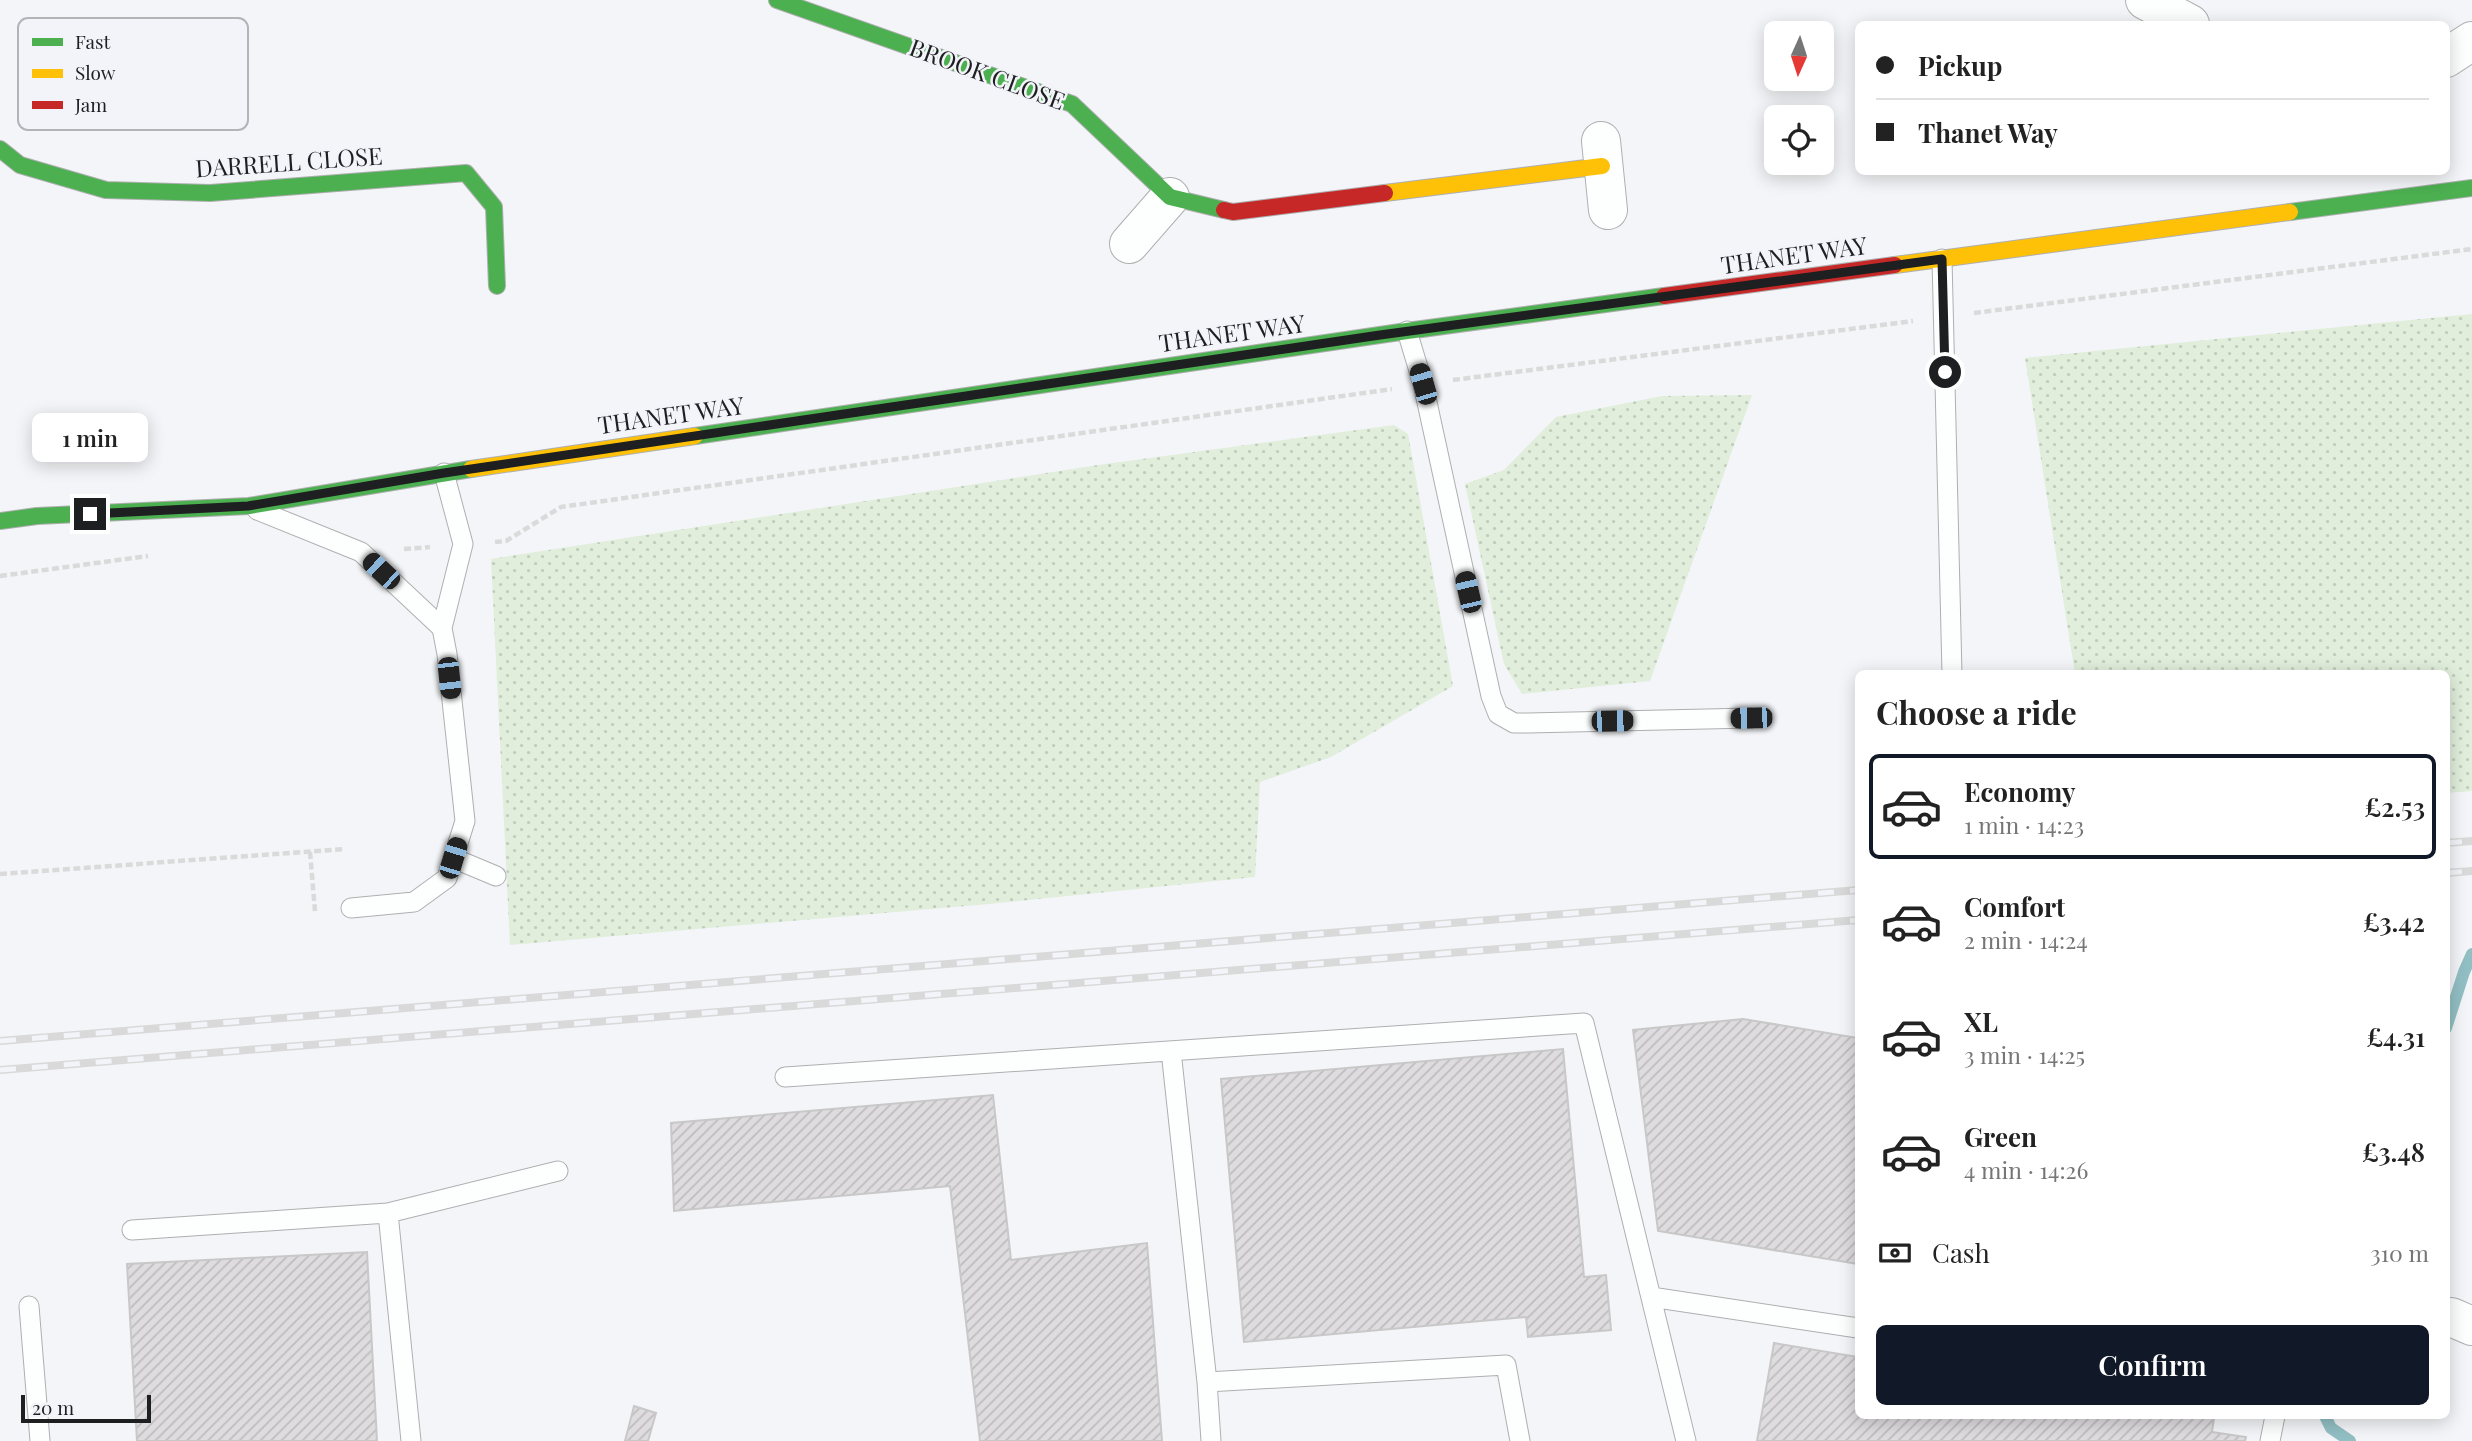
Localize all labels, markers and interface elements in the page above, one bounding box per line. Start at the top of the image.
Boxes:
legend [18,18,248,130]
north arrow [1764,21,1834,91]
map controls [1764,21,1834,175]
text: Fast [75,28,111,54]
street label: BROOK CLOSE [905,30,1070,116]
text: Pickup [1918,48,2002,83]
text: Slow [75,59,116,85]
text: Jam [74,91,107,117]
button: locate [1764,105,1834,175]
text: Thanet Way [1918,115,2058,150]
street label: DARRELL CLOSE [194,139,383,184]
street label: THANET WAY [1719,228,1870,280]
street label: THANET WAY [1157,306,1308,358]
route start [1929,356,1961,388]
car [1408,361,1439,407]
street label: THANET WAY [596,388,747,440]
callout: 1 min [32,412,148,462]
text: 1 min [62,422,118,453]
route end [74,498,106,530]
car [359,549,404,593]
car [1454,569,1483,615]
car [437,656,462,700]
text: Choose a ride [1876,690,2077,733]
car [1730,707,1773,729]
car [1591,710,1634,732]
text: Economy [1964,774,2075,809]
icon: car [1880,775,1943,838]
text: £2.53 [2365,789,2425,824]
text: 1 min · 14:23 [1964,809,2084,840]
car [437,835,470,881]
text: Comfort [1964,889,2065,924]
icon: car [1880,890,1943,953]
text: £3.42 [2363,904,2425,939]
text: 2 min · 14:24 [1964,924,2088,955]
text: XL [1964,1004,1998,1039]
icon: car [1880,1005,1943,1068]
text: £4.31 [2366,1019,2425,1054]
text: 3 min · 14:25 [1964,1039,2085,1070]
text: Green [1964,1119,2037,1154]
icon: car [1880,1120,1943,1183]
text: £3.48 [2362,1134,2425,1169]
text: 4 min · 14:26 [1964,1154,2088,1185]
icon: cash [1876,1234,1914,1272]
text: Cash [1932,1235,1990,1270]
text: 310 m [2370,1237,2429,1268]
button: Confirm [1876,1325,2429,1405]
scale bar [21,1392,150,1424]
text: 20 m [32,1394,74,1420]

